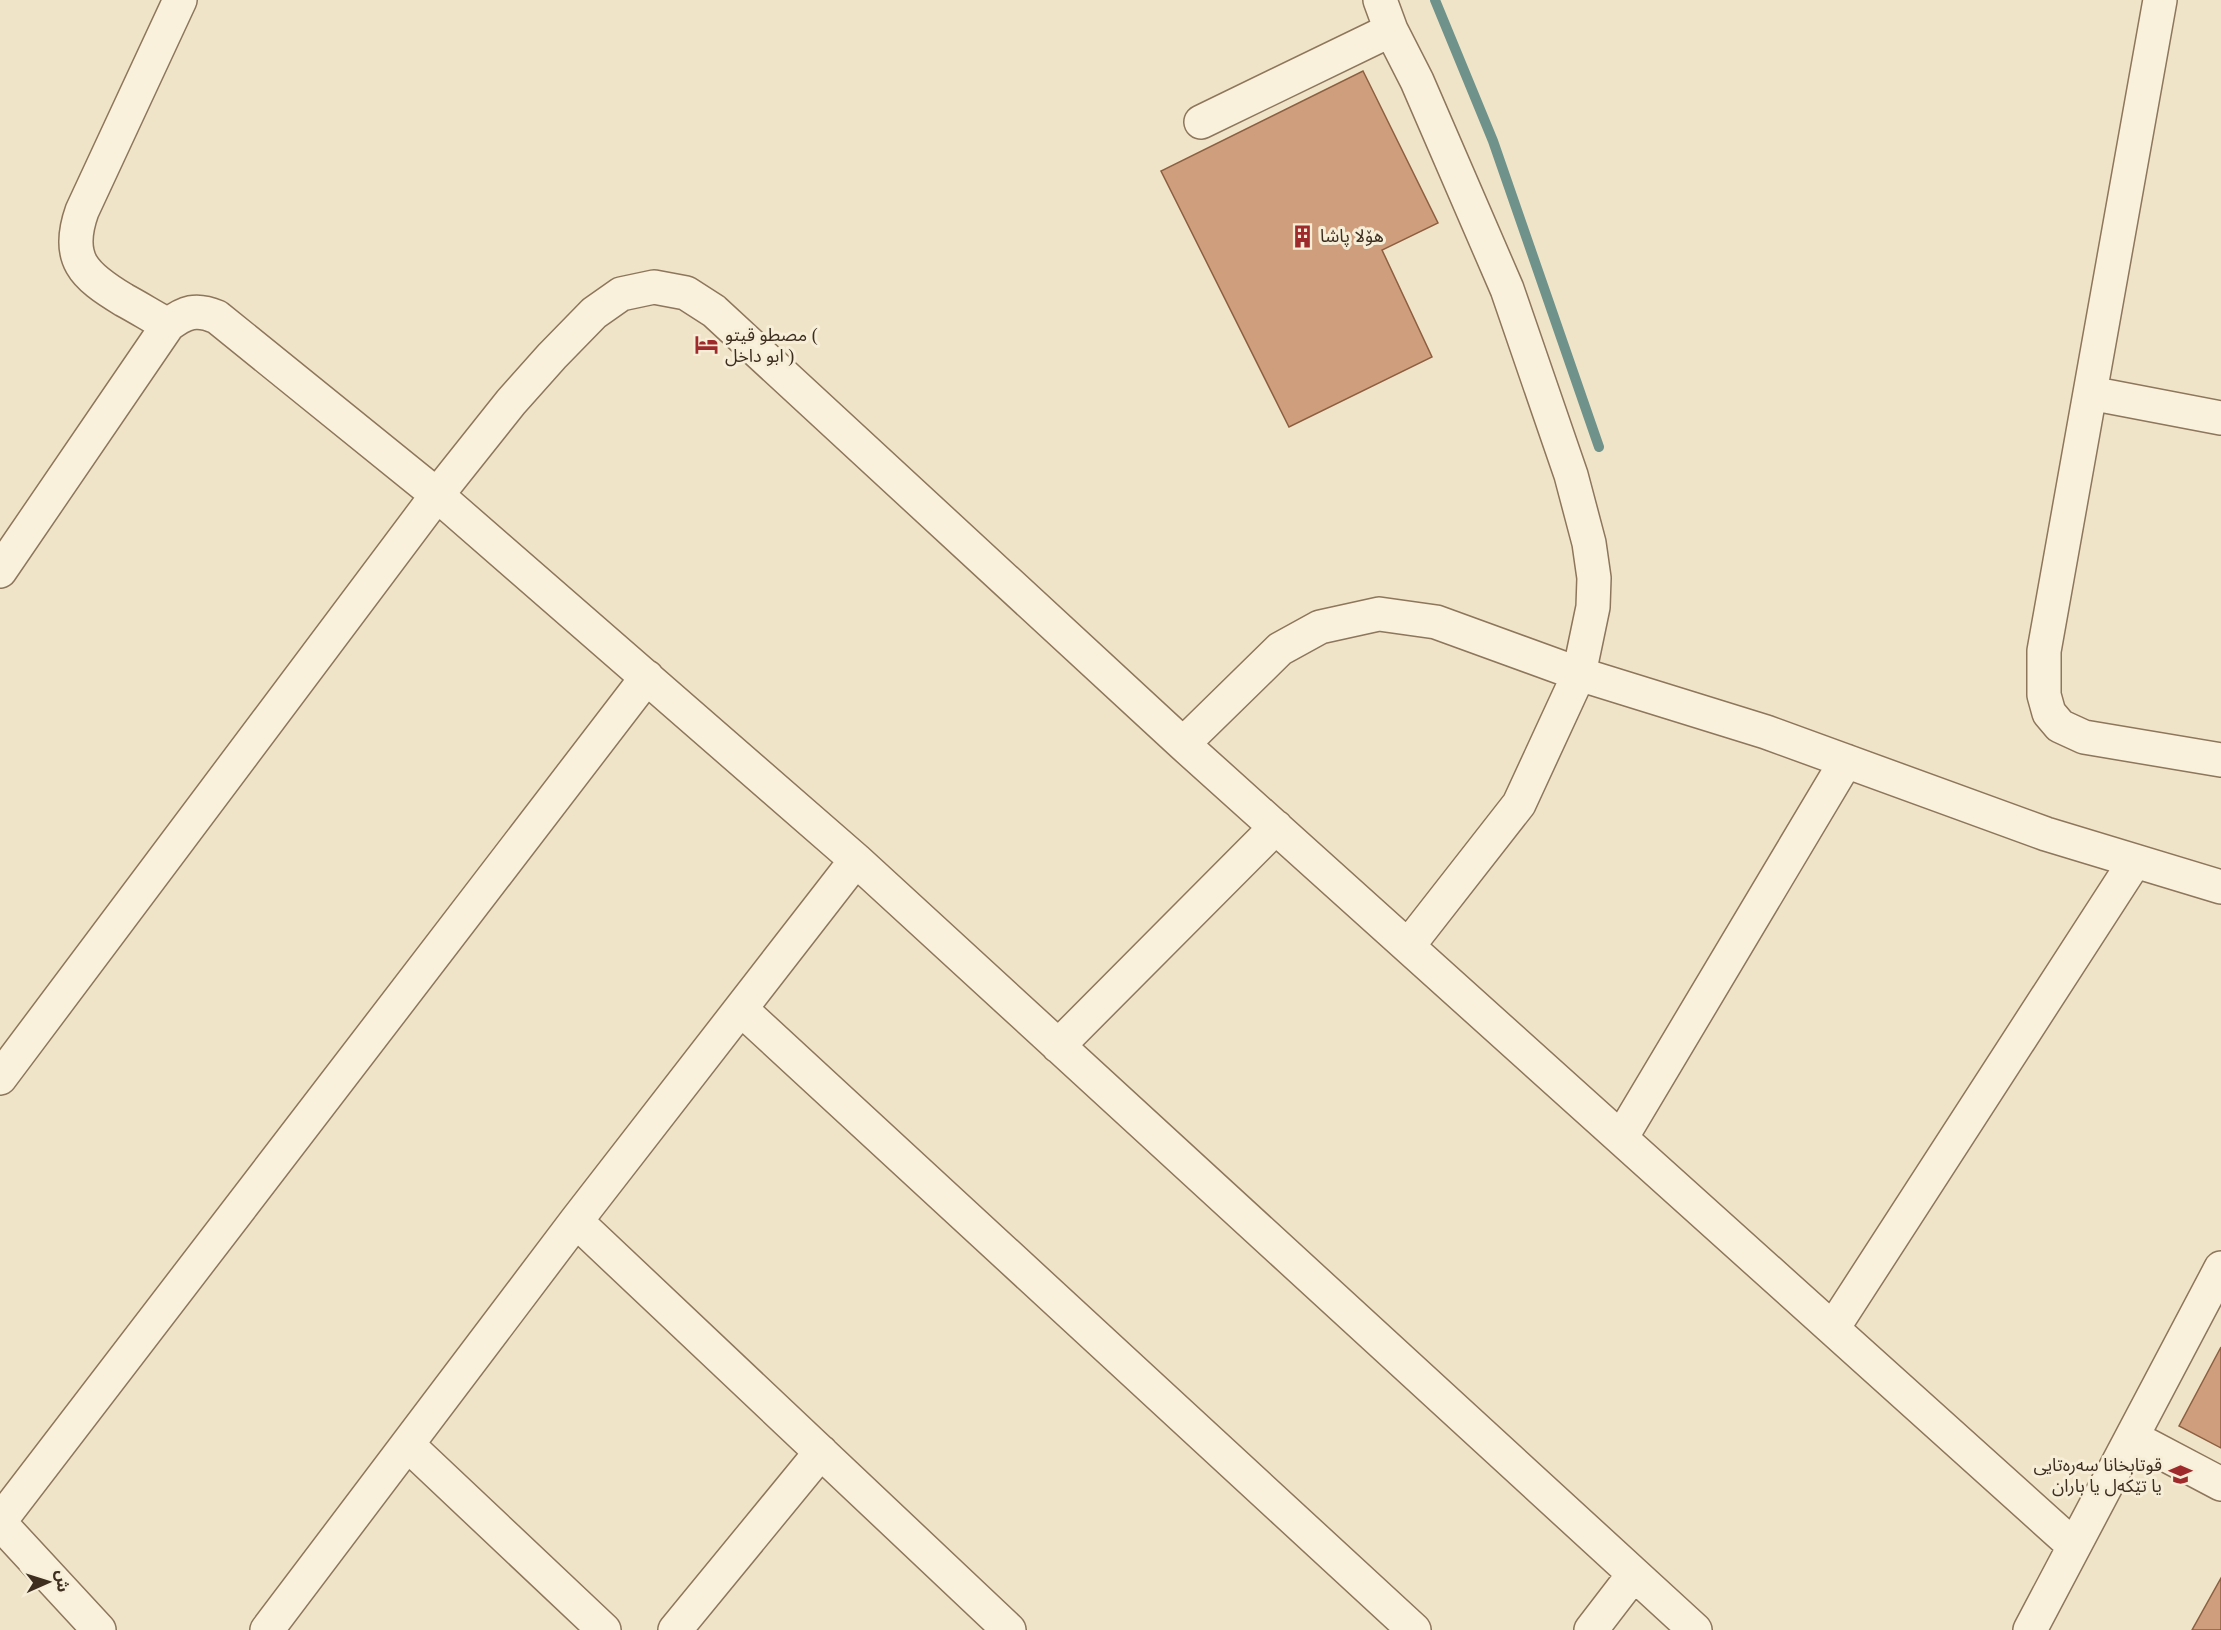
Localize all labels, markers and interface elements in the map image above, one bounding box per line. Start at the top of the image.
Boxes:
building icon: هۆلا پاشا [1289,223,1315,249]
place label: هۆلا پاشا [1320,226,1384,247]
place label: مصطو قيتو ( ابو داخل ) [725,325,818,367]
hotel icon: مصطو قيتو ( ابو داخل ) [694,332,720,358]
place label: قوتابخانا سەرەتایی یا تێکەل یا باران [2033,1455,2162,1497]
school or university icon: قوتابخانا سەرەتایی یا تێکەل یا باران [2167,1462,2193,1488]
north arrow [18,1552,78,1612]
text: ش [52,1570,72,1593]

